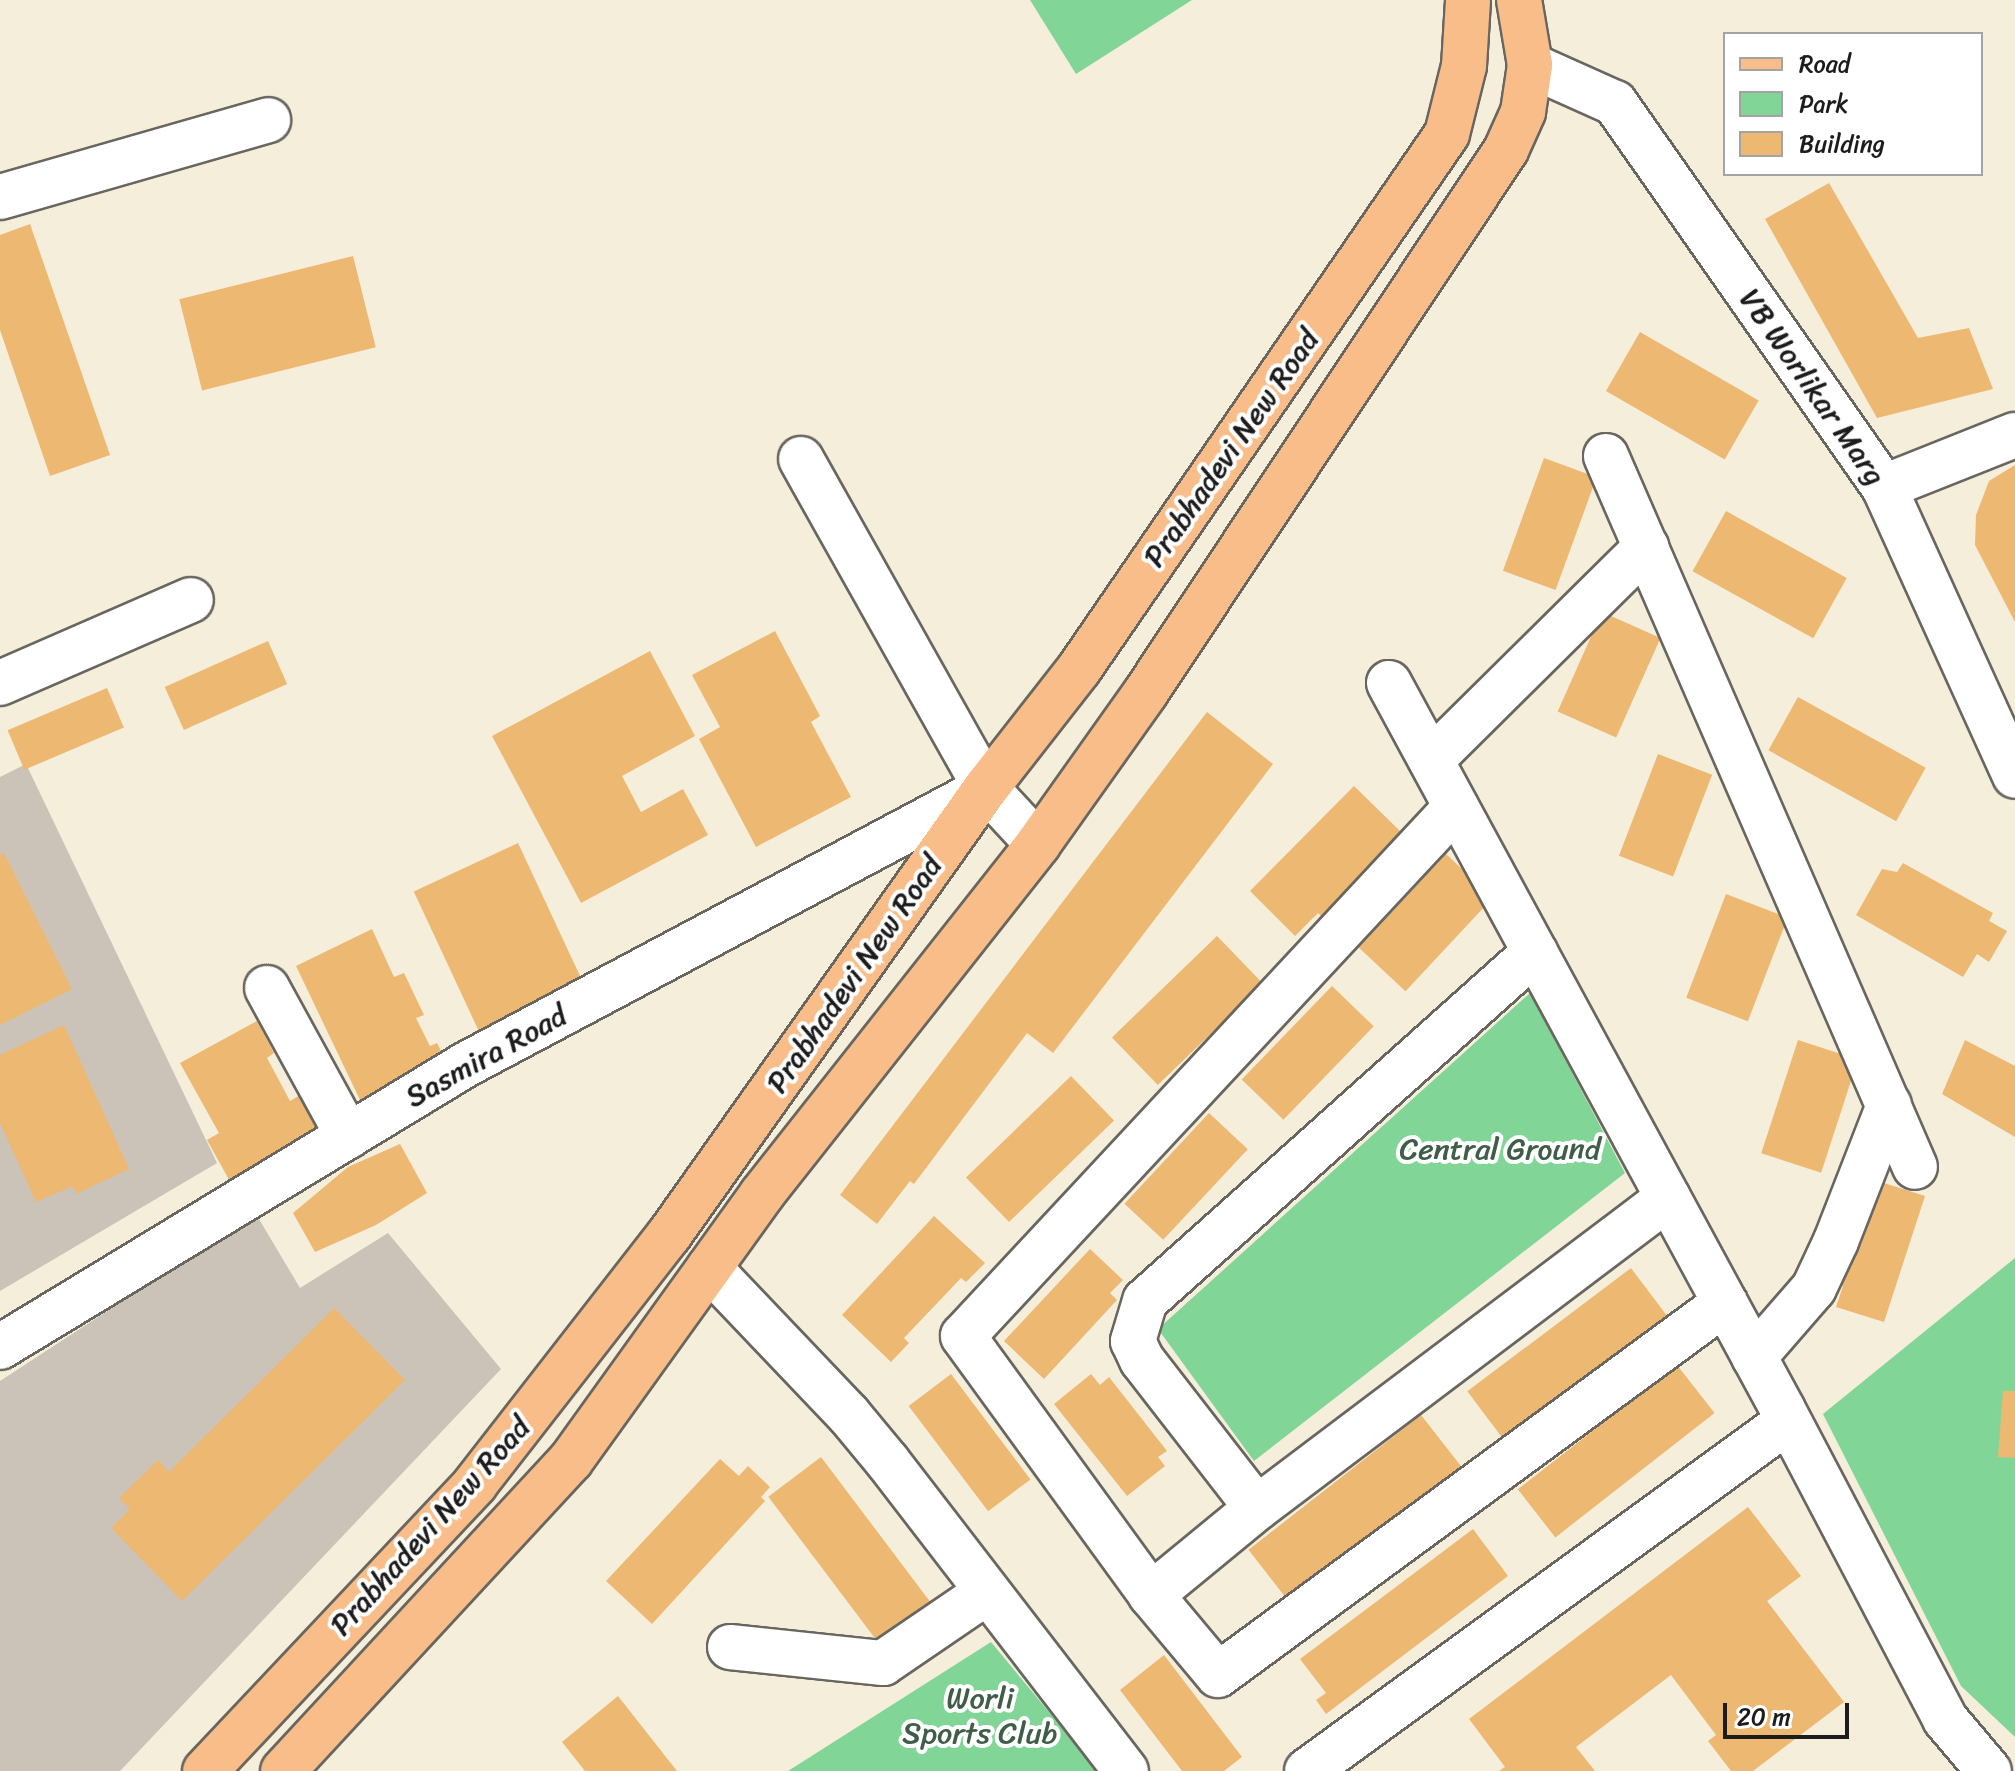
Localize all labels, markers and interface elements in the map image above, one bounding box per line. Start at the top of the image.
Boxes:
legend [1723,32,1983,176]
text: Road [1799,43,1850,85]
text: Park [1799,83,1848,125]
text: Building [1799,123,1885,165]
street label: VB Worlikar Marg [1732,282,1894,492]
street label: Prabhadevi New Road [1135,322,1327,574]
street label: Prabhadevi New Road [758,848,950,1100]
street label: Sasmira Road [399,997,573,1115]
park label: Central Ground [1399,1131,1601,1167]
street label: Prabhadevi New Road [322,1409,538,1643]
park label: Worli Sports Club [902,1680,1058,1750]
scale bar [1727,1687,1853,1737]
text: 20 m [1737,1696,1791,1738]

